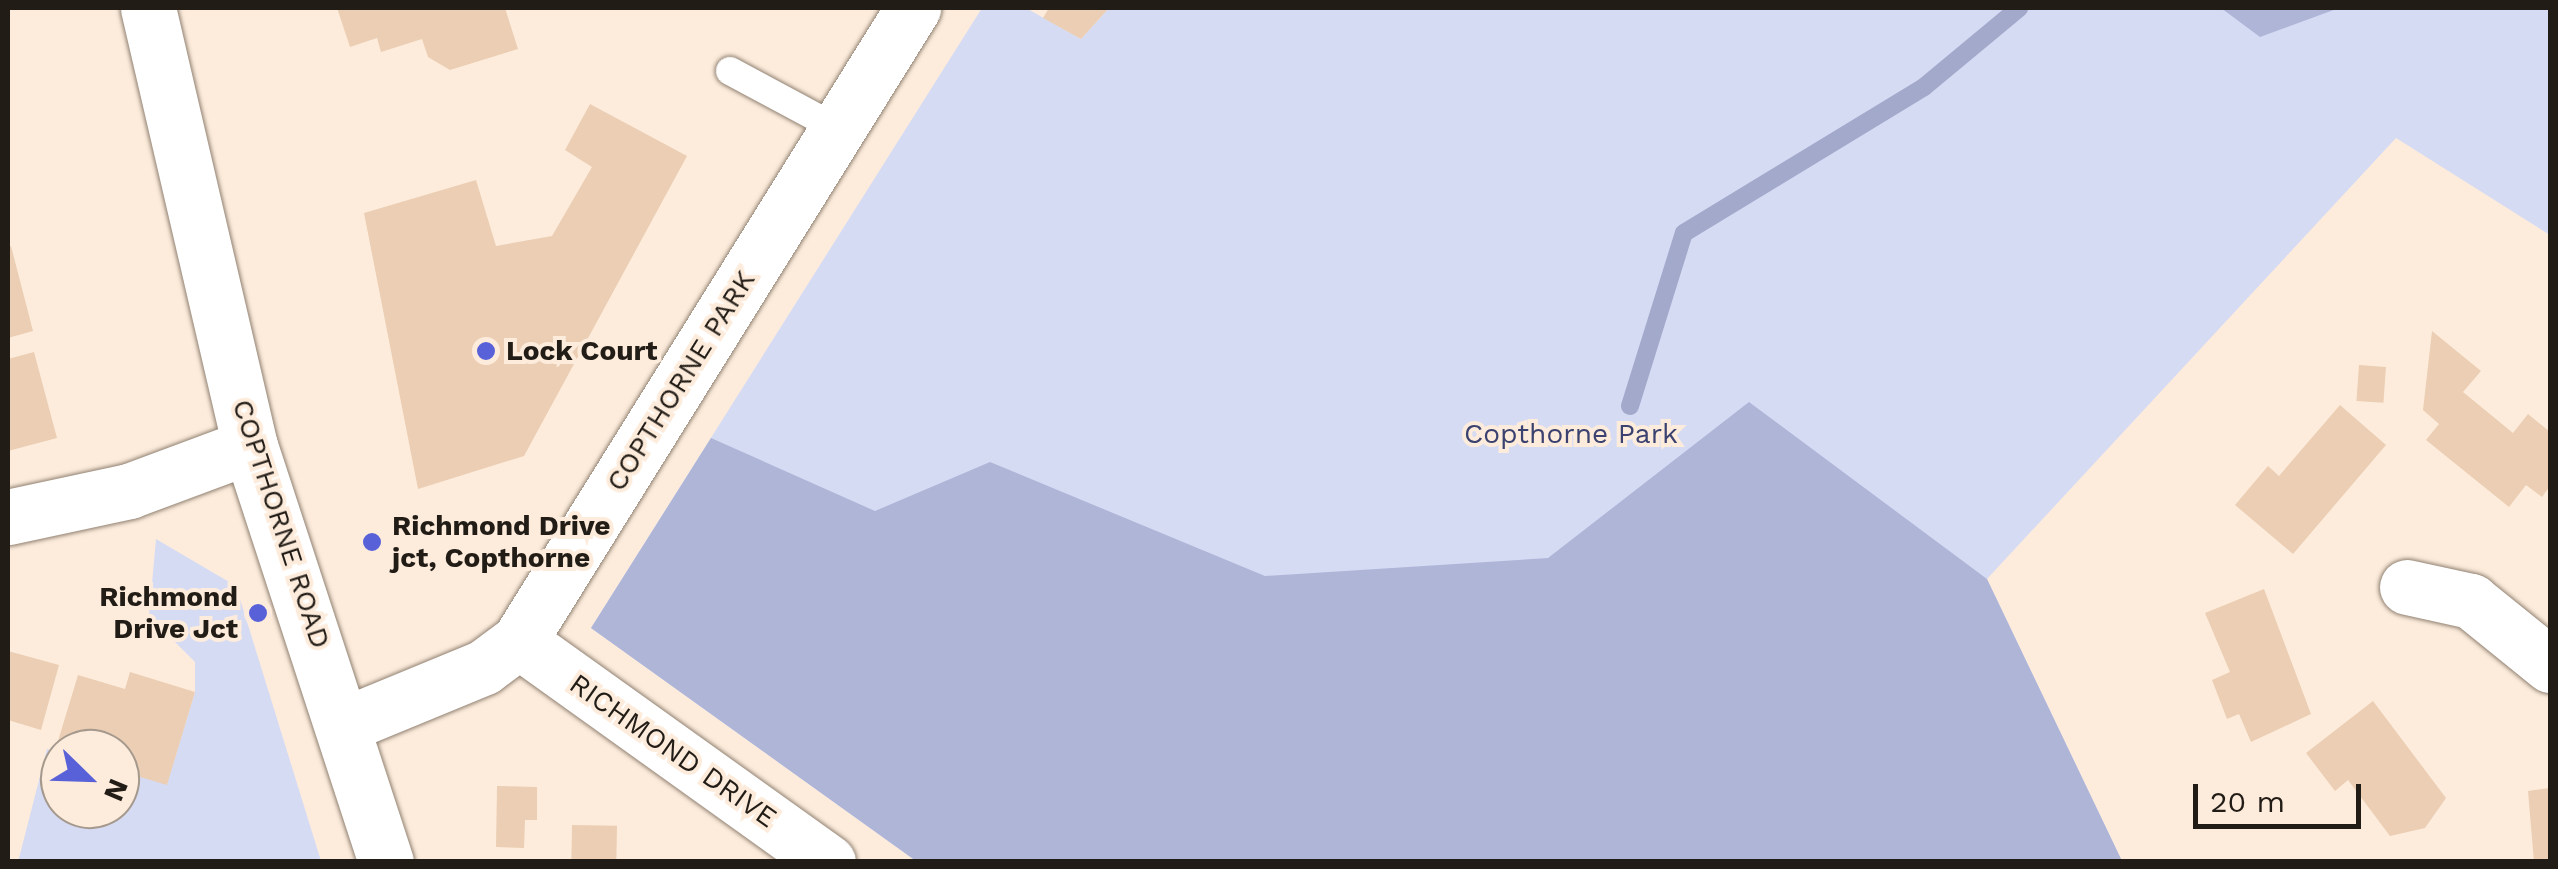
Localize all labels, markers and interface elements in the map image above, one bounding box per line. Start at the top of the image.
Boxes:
street label: COPTHORNE PARK [600,265,762,497]
place label: Lock Court [506,334,658,368]
marker: Lock Court [475,340,497,362]
street label: COPTHORNE ROAD [225,395,337,653]
park label: Copthorne Park [1464,417,1678,451]
place label: Richmond Drive jct, Copthorne [392,509,611,575]
marker: Richmond Drive jct, Copthorne [361,531,383,553]
place label: Richmond Drive Jct [99,580,238,646]
marker: Richmond Drive Jct [247,602,269,624]
street label: RICHMOND DRIVE [563,667,783,835]
north arrow [40,729,140,829]
scale bar [2198,764,2366,826]
text: N [97,774,135,806]
text: 20 m [2210,784,2285,819]

